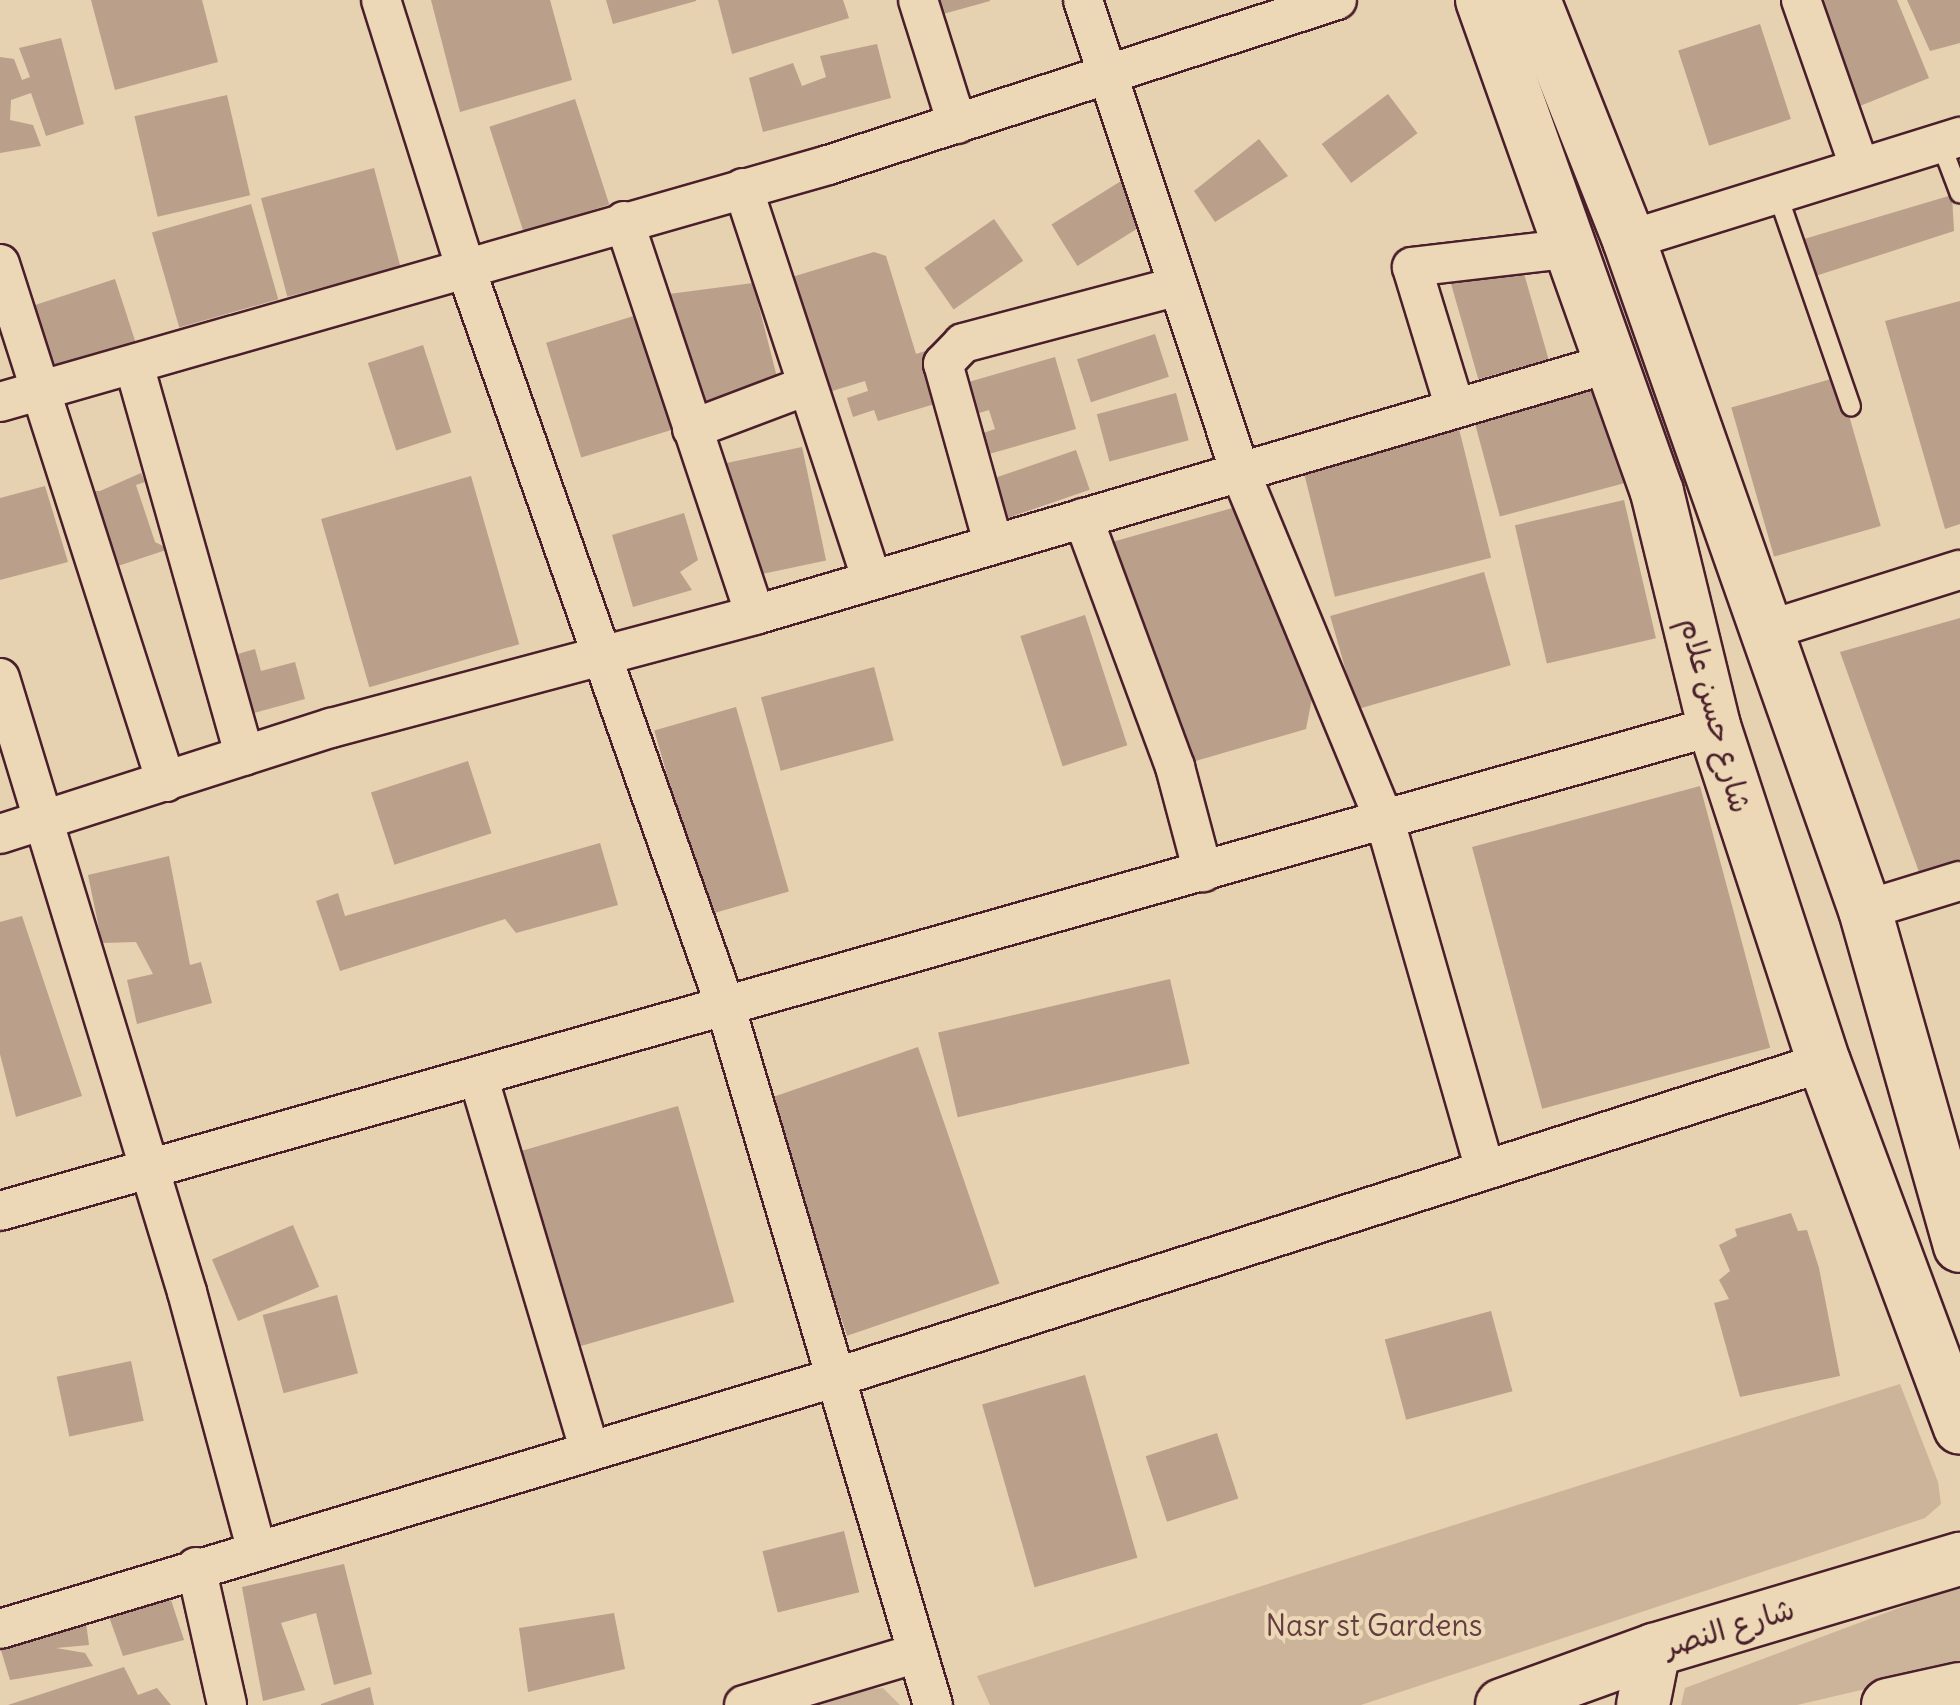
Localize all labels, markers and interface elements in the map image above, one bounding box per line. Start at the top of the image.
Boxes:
street label: شارع حسن علام [1673,613,1759,817]
street label: شارع النصر [1659,1590,1799,1664]
park label: Nasr st Gardens [1266,1607,1482,1643]

